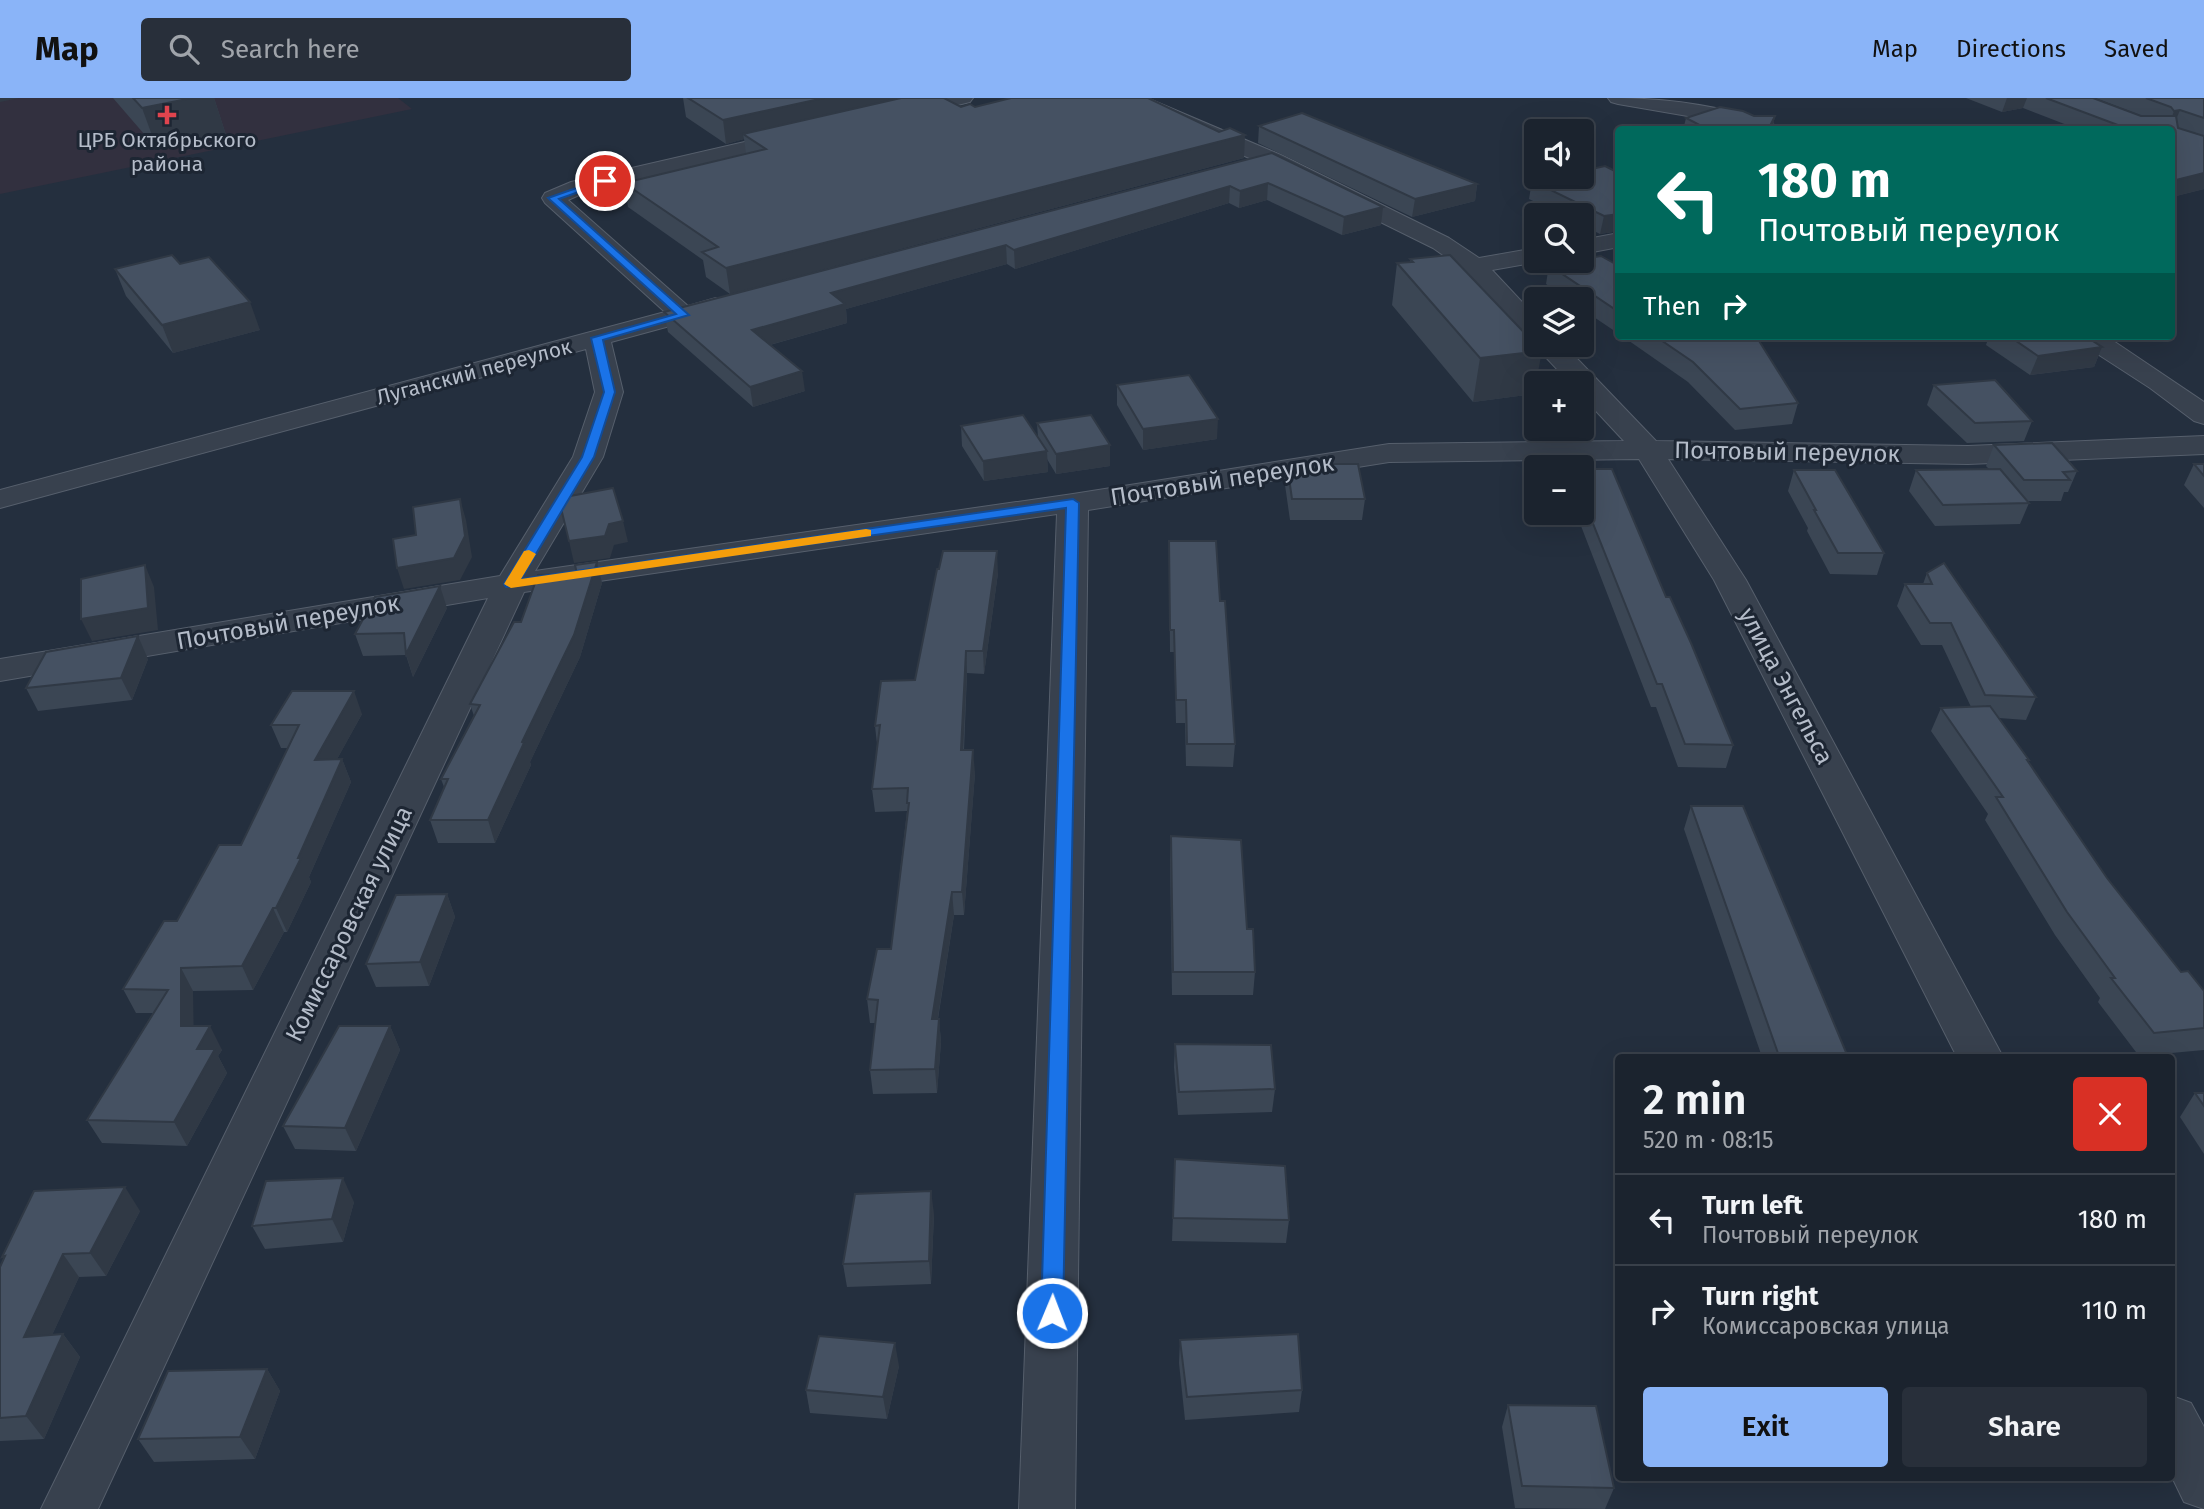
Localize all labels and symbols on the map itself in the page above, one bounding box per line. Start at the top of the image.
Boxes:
marker: ЦРБ Октябрьского района [157,105,177,125]
place label: ЦРБ Октябрьского района [77,127,257,177]
pin [575,151,635,211]
street label: Луганский переулок [374,333,575,411]
street label: Почтовый переулок [1674,436,1901,468]
street label: Почтовый переулок [1108,448,1336,511]
street label: Почтовый переулок [174,589,402,655]
street label: улица Энгельса [1733,603,1839,769]
street label: Комиссаровская улица [280,802,418,1046]
position arrow [1015,1276,1089,1350]

